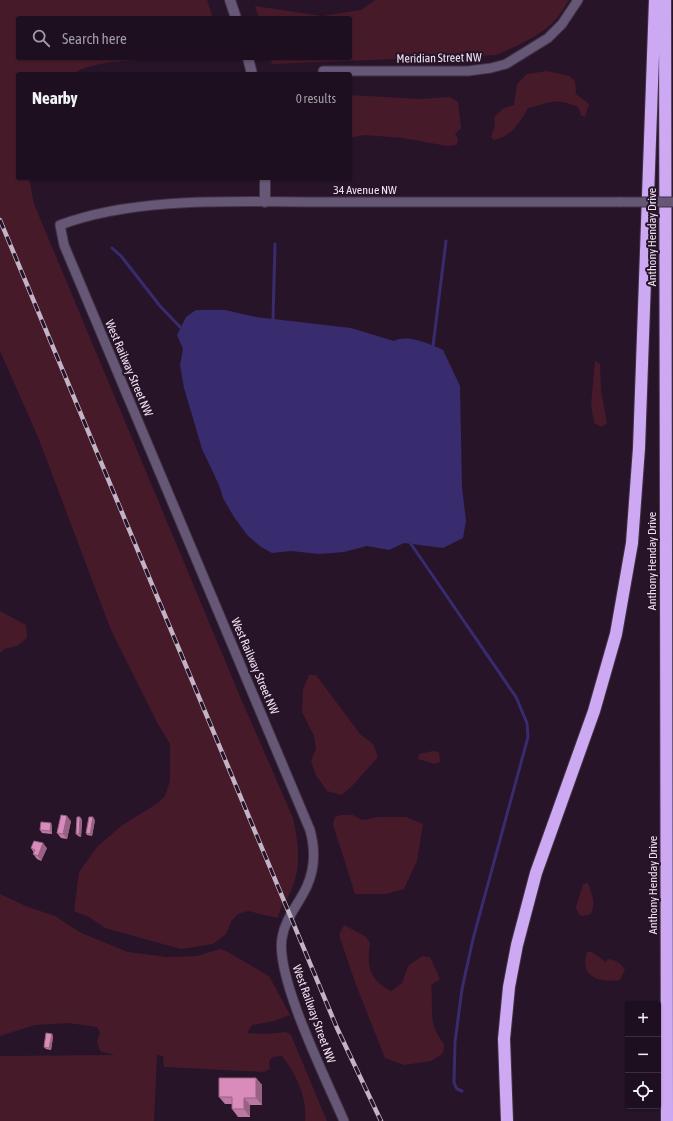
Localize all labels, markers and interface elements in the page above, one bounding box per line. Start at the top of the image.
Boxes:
search box [16,16,352,60]
icon: search [30,27,52,49]
text: Search here [62,30,127,47]
street label: Meridian Street NW [396,50,482,66]
text: Nearby [32,88,78,108]
text: 0 results [296,91,336,106]
street label: 34 Avenue NW [333,183,397,197]
street label: Anthony Henday Drive [645,188,659,286]
street label: West Railway Street NW [102,318,156,419]
street label: Anthony Henday Drive [645,512,659,610]
street label: West Railway Street NW [228,616,282,717]
street label: Anthony Henday Drive [646,836,660,934]
street label: West Railway Street NW [290,963,338,1065]
map controls [625,1001,661,1109]
button: + [625,1001,661,1037]
button: − [625,1037,661,1073]
button: locate [625,1073,661,1109]

